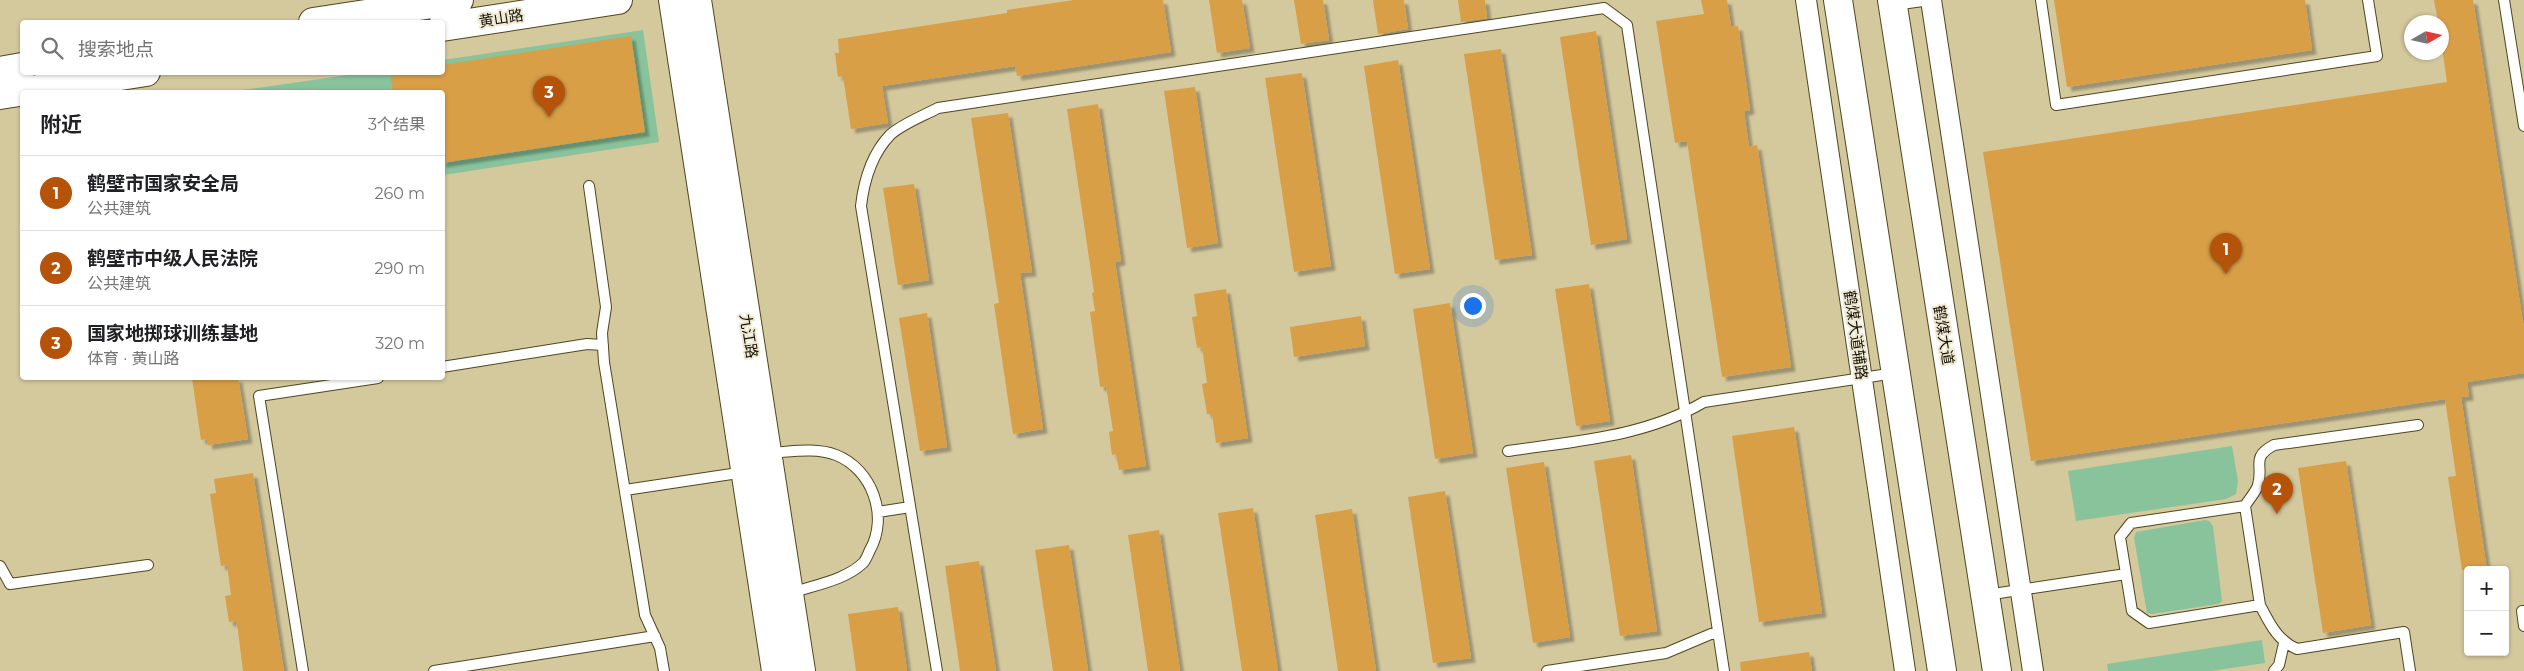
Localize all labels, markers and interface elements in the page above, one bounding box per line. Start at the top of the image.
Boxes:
street label: 黄山路 [477,5,525,31]
north arrow [2404,15,2449,60]
search box [20,20,445,75]
icon: search [38,34,66,62]
text: 搜索地点 [78,38,154,61]
pin: 3 [533,76,565,117]
text: 附近 [40,112,82,137]
text: 3个结果 [368,115,425,134]
text: 鹤壁市国家安全局 [87,172,239,195]
text: 1 [53,184,59,203]
text: 260 m [374,184,425,203]
text: 公共建筑 [87,199,151,218]
pin: 1 [2210,233,2242,274]
text: 鹤壁市中级人民法院 [87,247,258,270]
text: 2 [51,259,61,278]
text: 290 m [374,259,425,278]
text: 公共建筑 [87,274,151,293]
street label: 鹤煤大道辅路 [1840,289,1872,381]
your location [1460,293,1486,319]
street label: 鹤煤大道 [1930,304,1958,366]
street label: 九江路 [736,312,762,360]
text: 国家地掷球训练基地 [87,322,258,345]
text: 3 [51,334,61,353]
text: 320 m [375,334,425,353]
text: 体育 · 黄山路 [87,349,179,368]
pin: 2 [2261,473,2293,514]
map controls [2464,566,2509,656]
button: + [2464,566,2509,611]
button: − [2464,611,2509,656]

